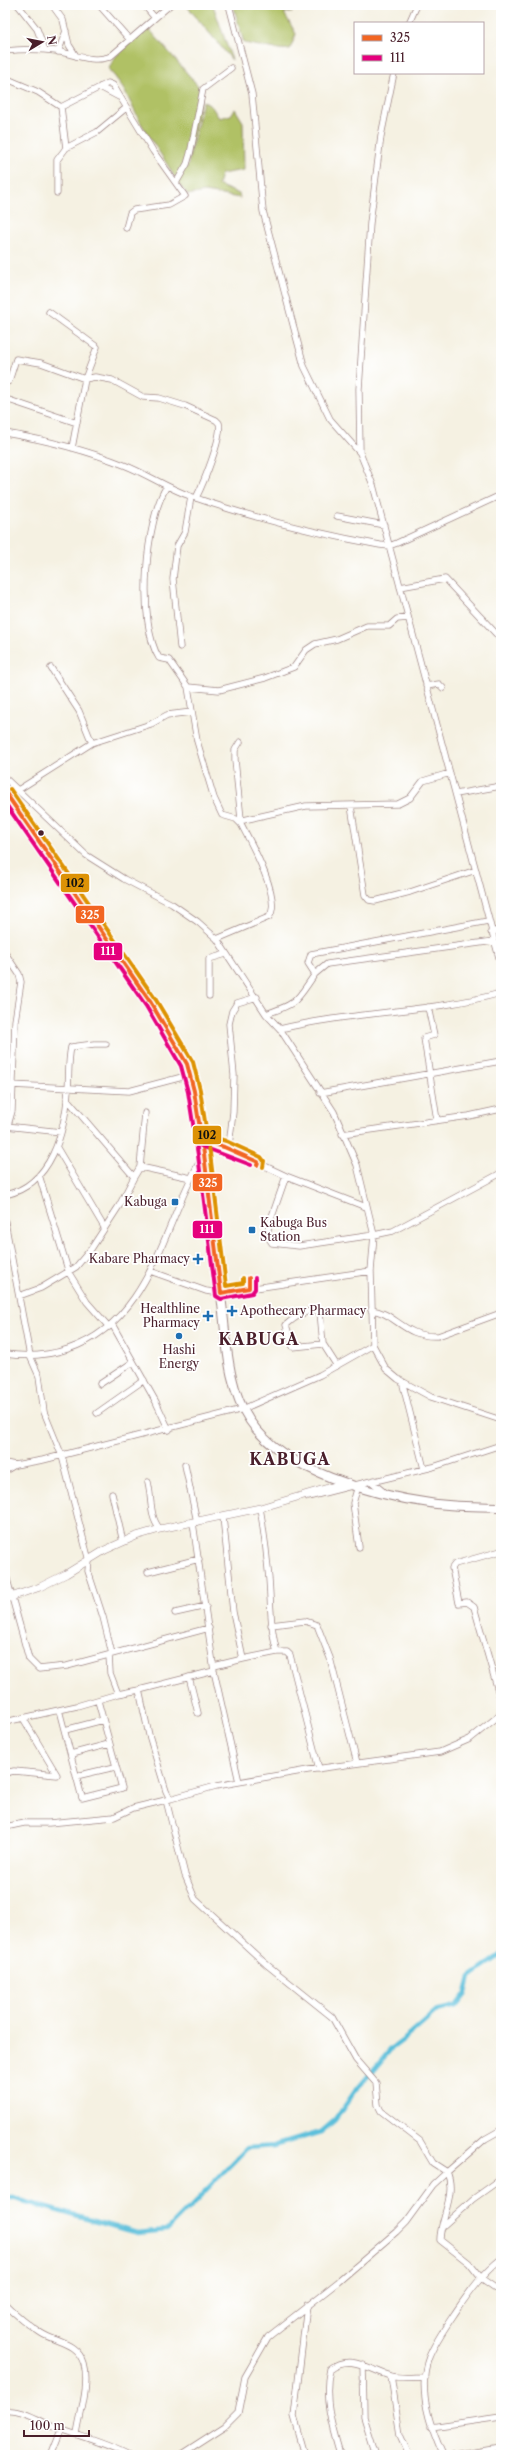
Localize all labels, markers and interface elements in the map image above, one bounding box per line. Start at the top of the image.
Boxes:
north arrow [22,22,62,62]
legend [354,22,484,74]
text: 325 [390,30,410,45]
text: N [44,34,60,47]
text: 111 [390,50,405,65]
unlabelled marker [36,828,46,838]
line badge: 102 [60,873,90,893]
text: 102 [66,876,85,890]
line badge: 325 [75,905,105,924]
text: 325 [81,908,99,922]
line badge: 111 [93,942,123,961]
text: 111 [101,944,115,958]
line badge: 102 [192,1125,222,1145]
text: 102 [198,1128,217,1142]
line badge: 325 [192,1173,223,1192]
text: 325 [199,1176,217,1190]
place label: Kabuga [124,1194,168,1209]
marker: Kabuga [170,1197,180,1207]
place label: Kabuga Bus Station [260,1215,327,1244]
line badge: 111 [192,1220,223,1239]
text: 111 [200,1222,214,1236]
marker: Kabuga Bus Station [247,1225,257,1235]
place label: Kabare Pharmacy [89,1251,190,1266]
marker: Kabare Pharmacy [193,1254,203,1264]
place label: Healthline Pharmacy [140,1301,200,1330]
place label: Apothecary Pharmacy [239,1303,367,1318]
marker: Apothecary Pharmacy [227,1306,237,1316]
marker: Healthline Pharmacy [203,1311,213,1321]
district label: KABUGA [218,1329,300,1349]
marker: Hashi Energy [174,1331,184,1341]
place label: Hashi Energy [159,1342,200,1371]
district label: KABUGA [249,1449,331,1469]
scale bar [24,2412,89,2438]
text: 100 m [30,2418,65,2433]

